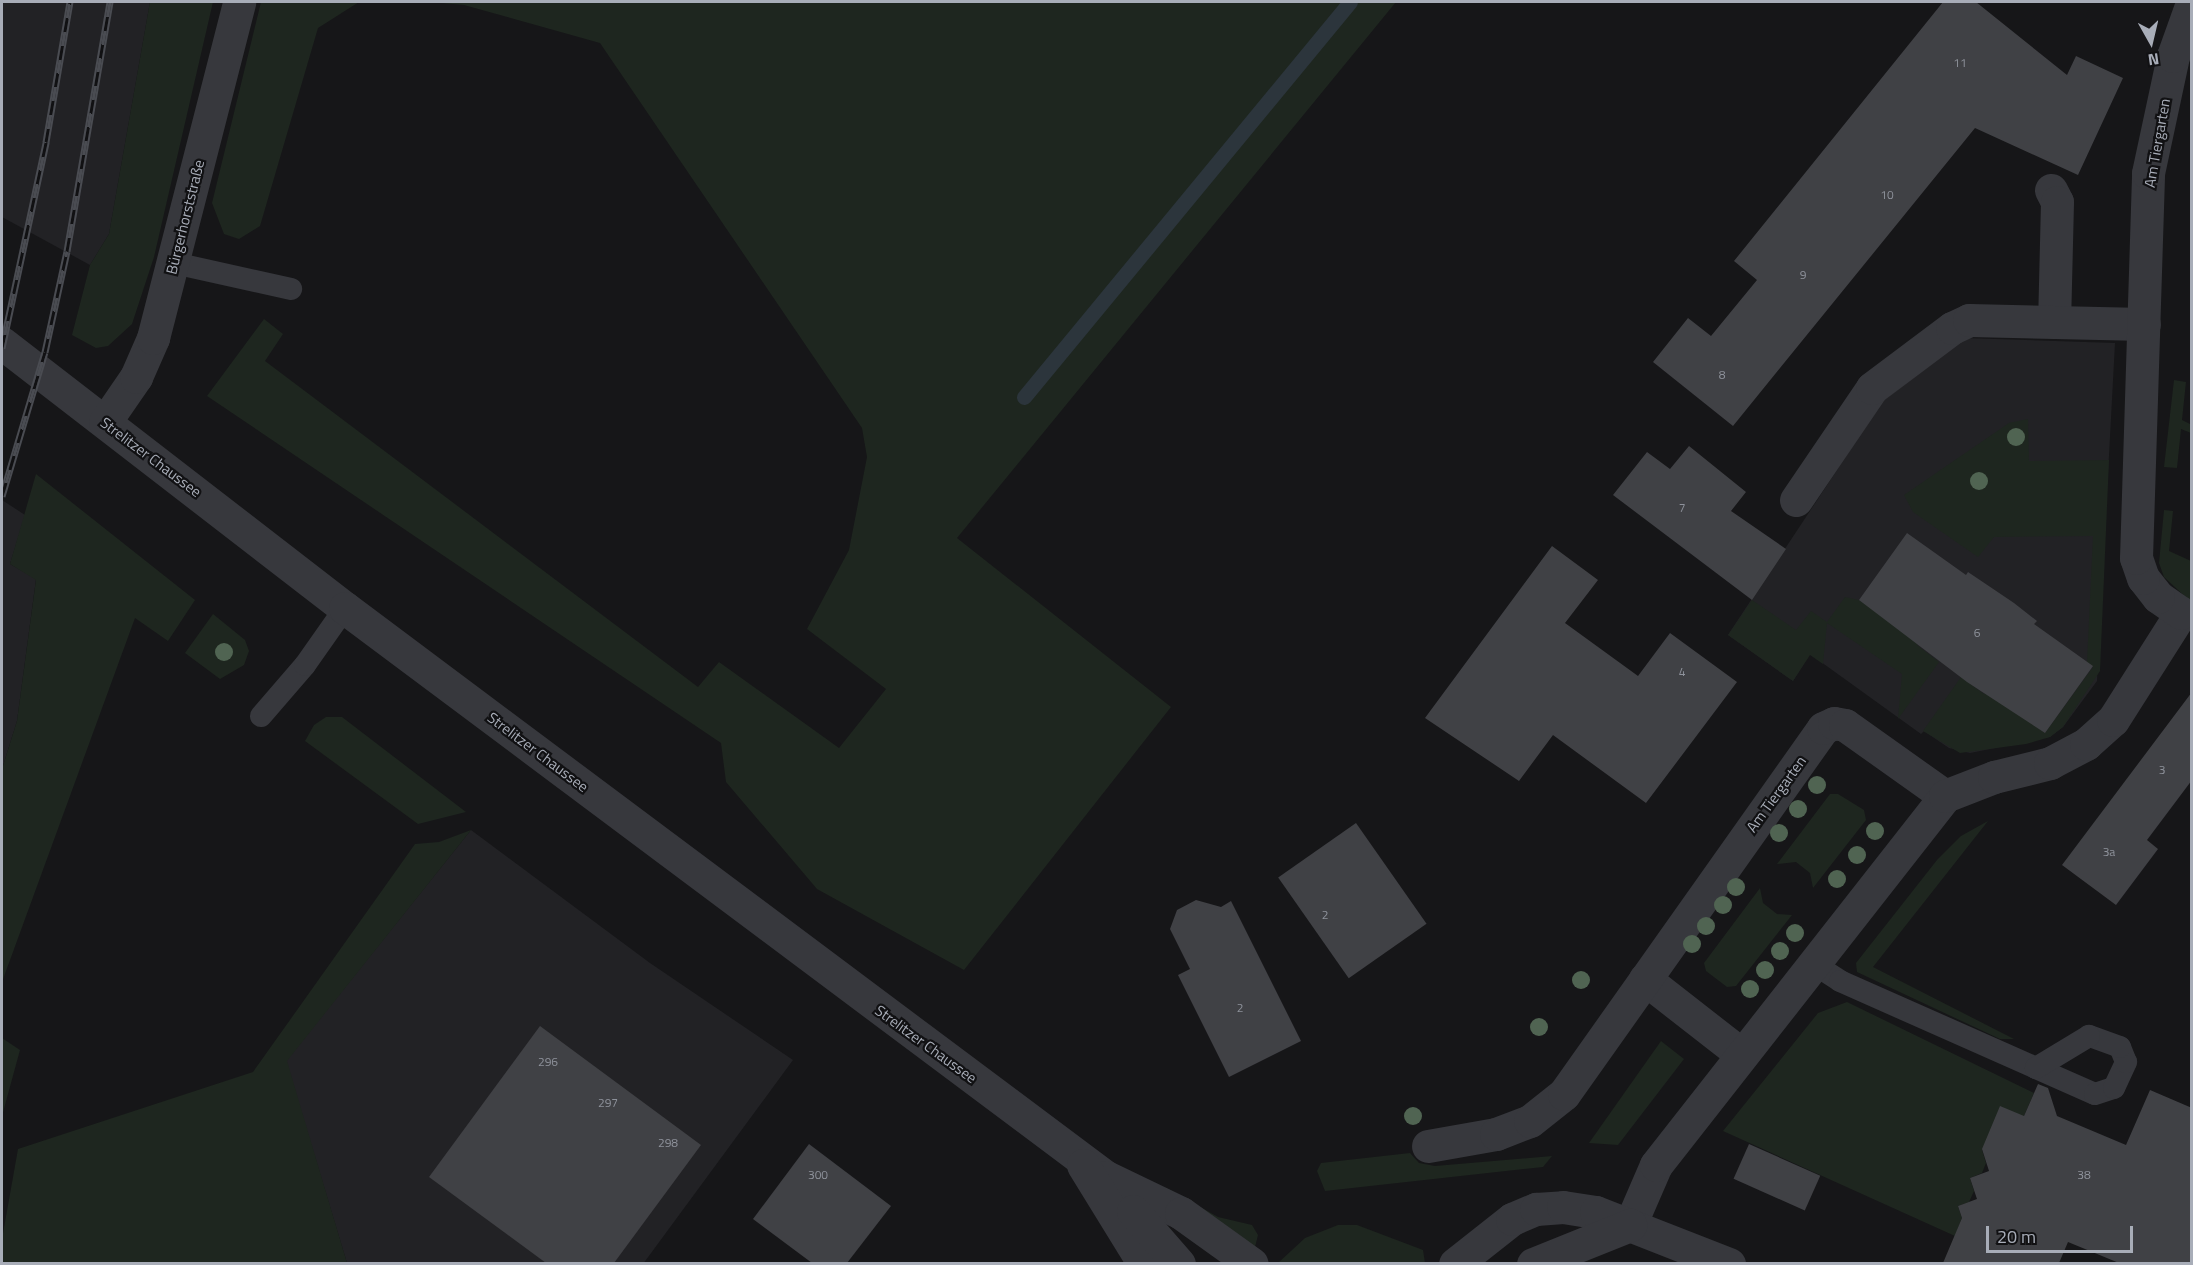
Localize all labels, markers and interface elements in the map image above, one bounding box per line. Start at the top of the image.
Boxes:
north arrow [2121,12,2181,72]
text: N [2146,47,2161,72]
house number: 11 [1953,56,1967,70]
street label: Am Tiergarten [2140,97,2174,189]
street label: Bürgerhorststraße [162,158,208,276]
house number: 10 [1880,188,1894,202]
house number: 9 [1800,268,1806,282]
house number: 8 [1719,368,1725,382]
street label: Strelitzer Chaussee [97,413,205,501]
house number: 7 [1679,501,1685,515]
house number: 6 [1974,626,1980,640]
house number: 4 [1679,665,1685,679]
street label: Strelitzer Chaussee [484,708,592,796]
street label: Am Tiergarten [1742,752,1810,836]
house number: 3 [2159,763,2165,777]
house number: 3a [2103,845,2115,859]
house number: 2 [1322,908,1328,922]
street label: Strelitzer Chaussee [872,1001,980,1087]
house number: 2 [1237,1001,1243,1015]
house number: 296 [538,1055,558,1069]
house number: 297 [598,1096,618,1110]
house number: 298 [658,1136,678,1150]
house number: 300 [808,1168,828,1182]
house number: 38 [2077,1168,2091,1182]
scale bar [1989,1214,2136,1252]
text: 20 m [1997,1223,2036,1250]

